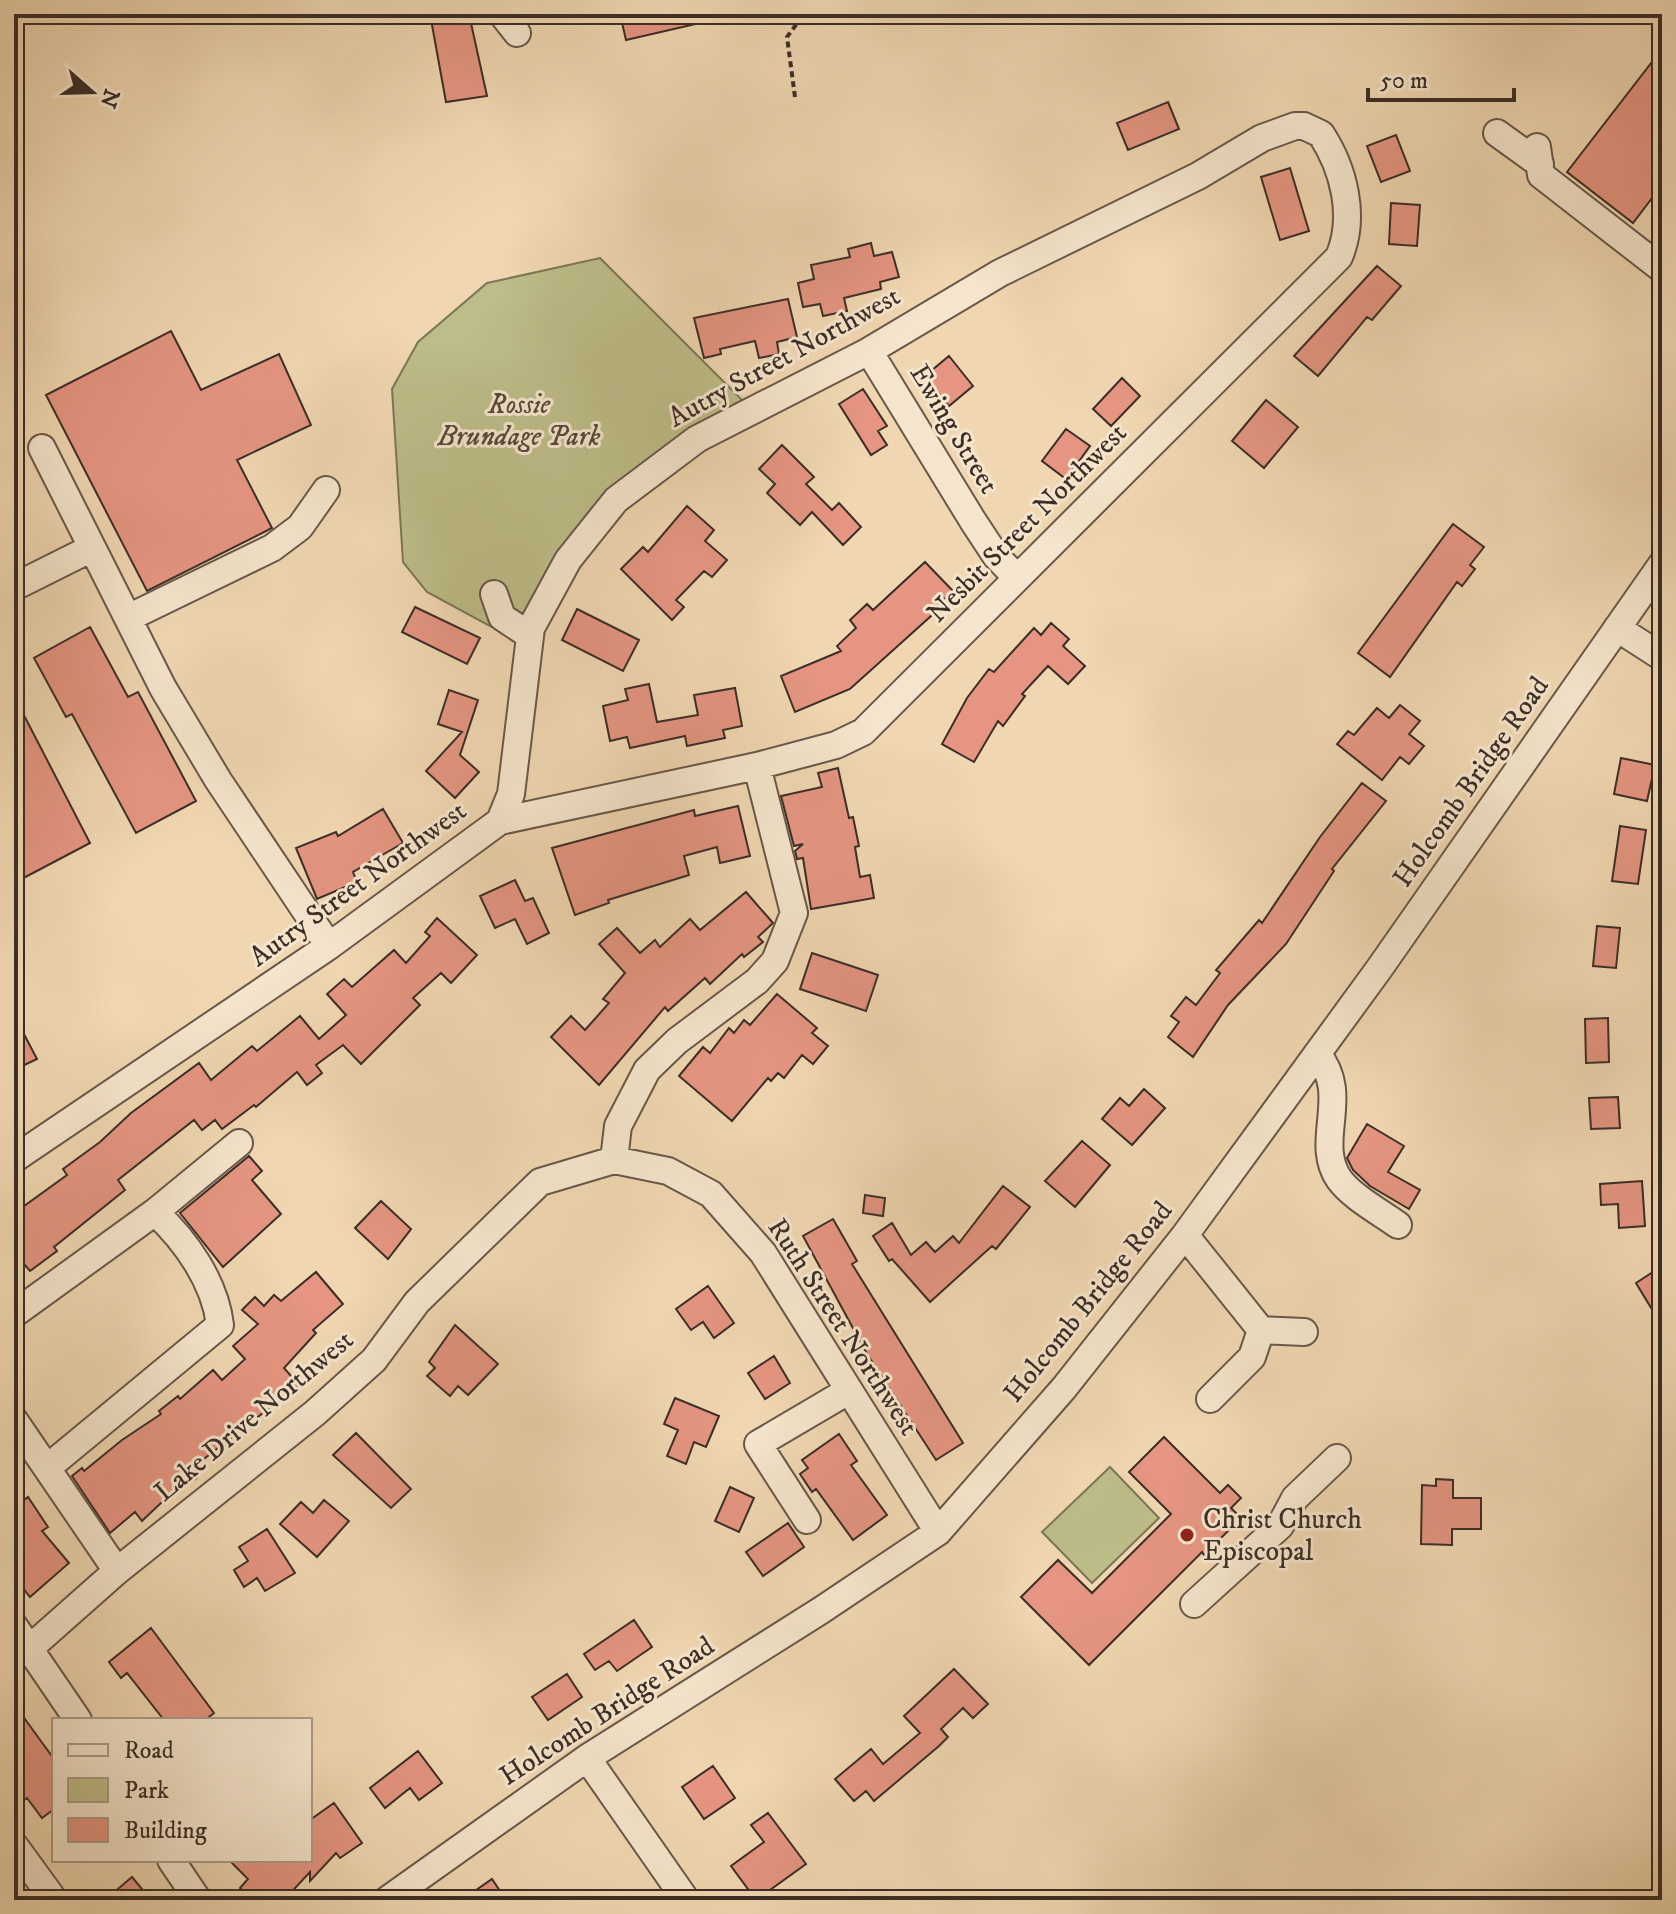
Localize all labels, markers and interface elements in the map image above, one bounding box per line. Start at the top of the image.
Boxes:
north arrow [52,52,132,132]
scale bar [1368,52,1514,102]
text: 50 m [1380,66,1428,96]
text: N [94,85,125,111]
street label: Autry Street Northwest [662,279,906,435]
street label: Ewing Street [902,358,1006,500]
park label: Rossie Brundage Park [437,387,601,454]
street label: Nesbit Street Northwest [920,416,1134,630]
street label: Holcomb Bridge Road [1385,670,1557,894]
street label: Autry Street Northwest [243,793,473,975]
street label: Holcomb Bridge Road [996,1194,1180,1410]
street label: Ruth Street Northwest [760,1212,926,1442]
street label: Lake Drive Northwest [147,1322,361,1510]
place label: Christ Church Episcopal [1203,1502,1362,1569]
marker: Christ Church Episcopal [1178,1526,1196,1544]
street label: Holcomb Bridge Road [493,1628,721,1793]
legend [52,1718,312,1862]
text: Road [124,1736,174,1766]
text: Park [124,1776,169,1806]
text: Building [124,1816,207,1846]

